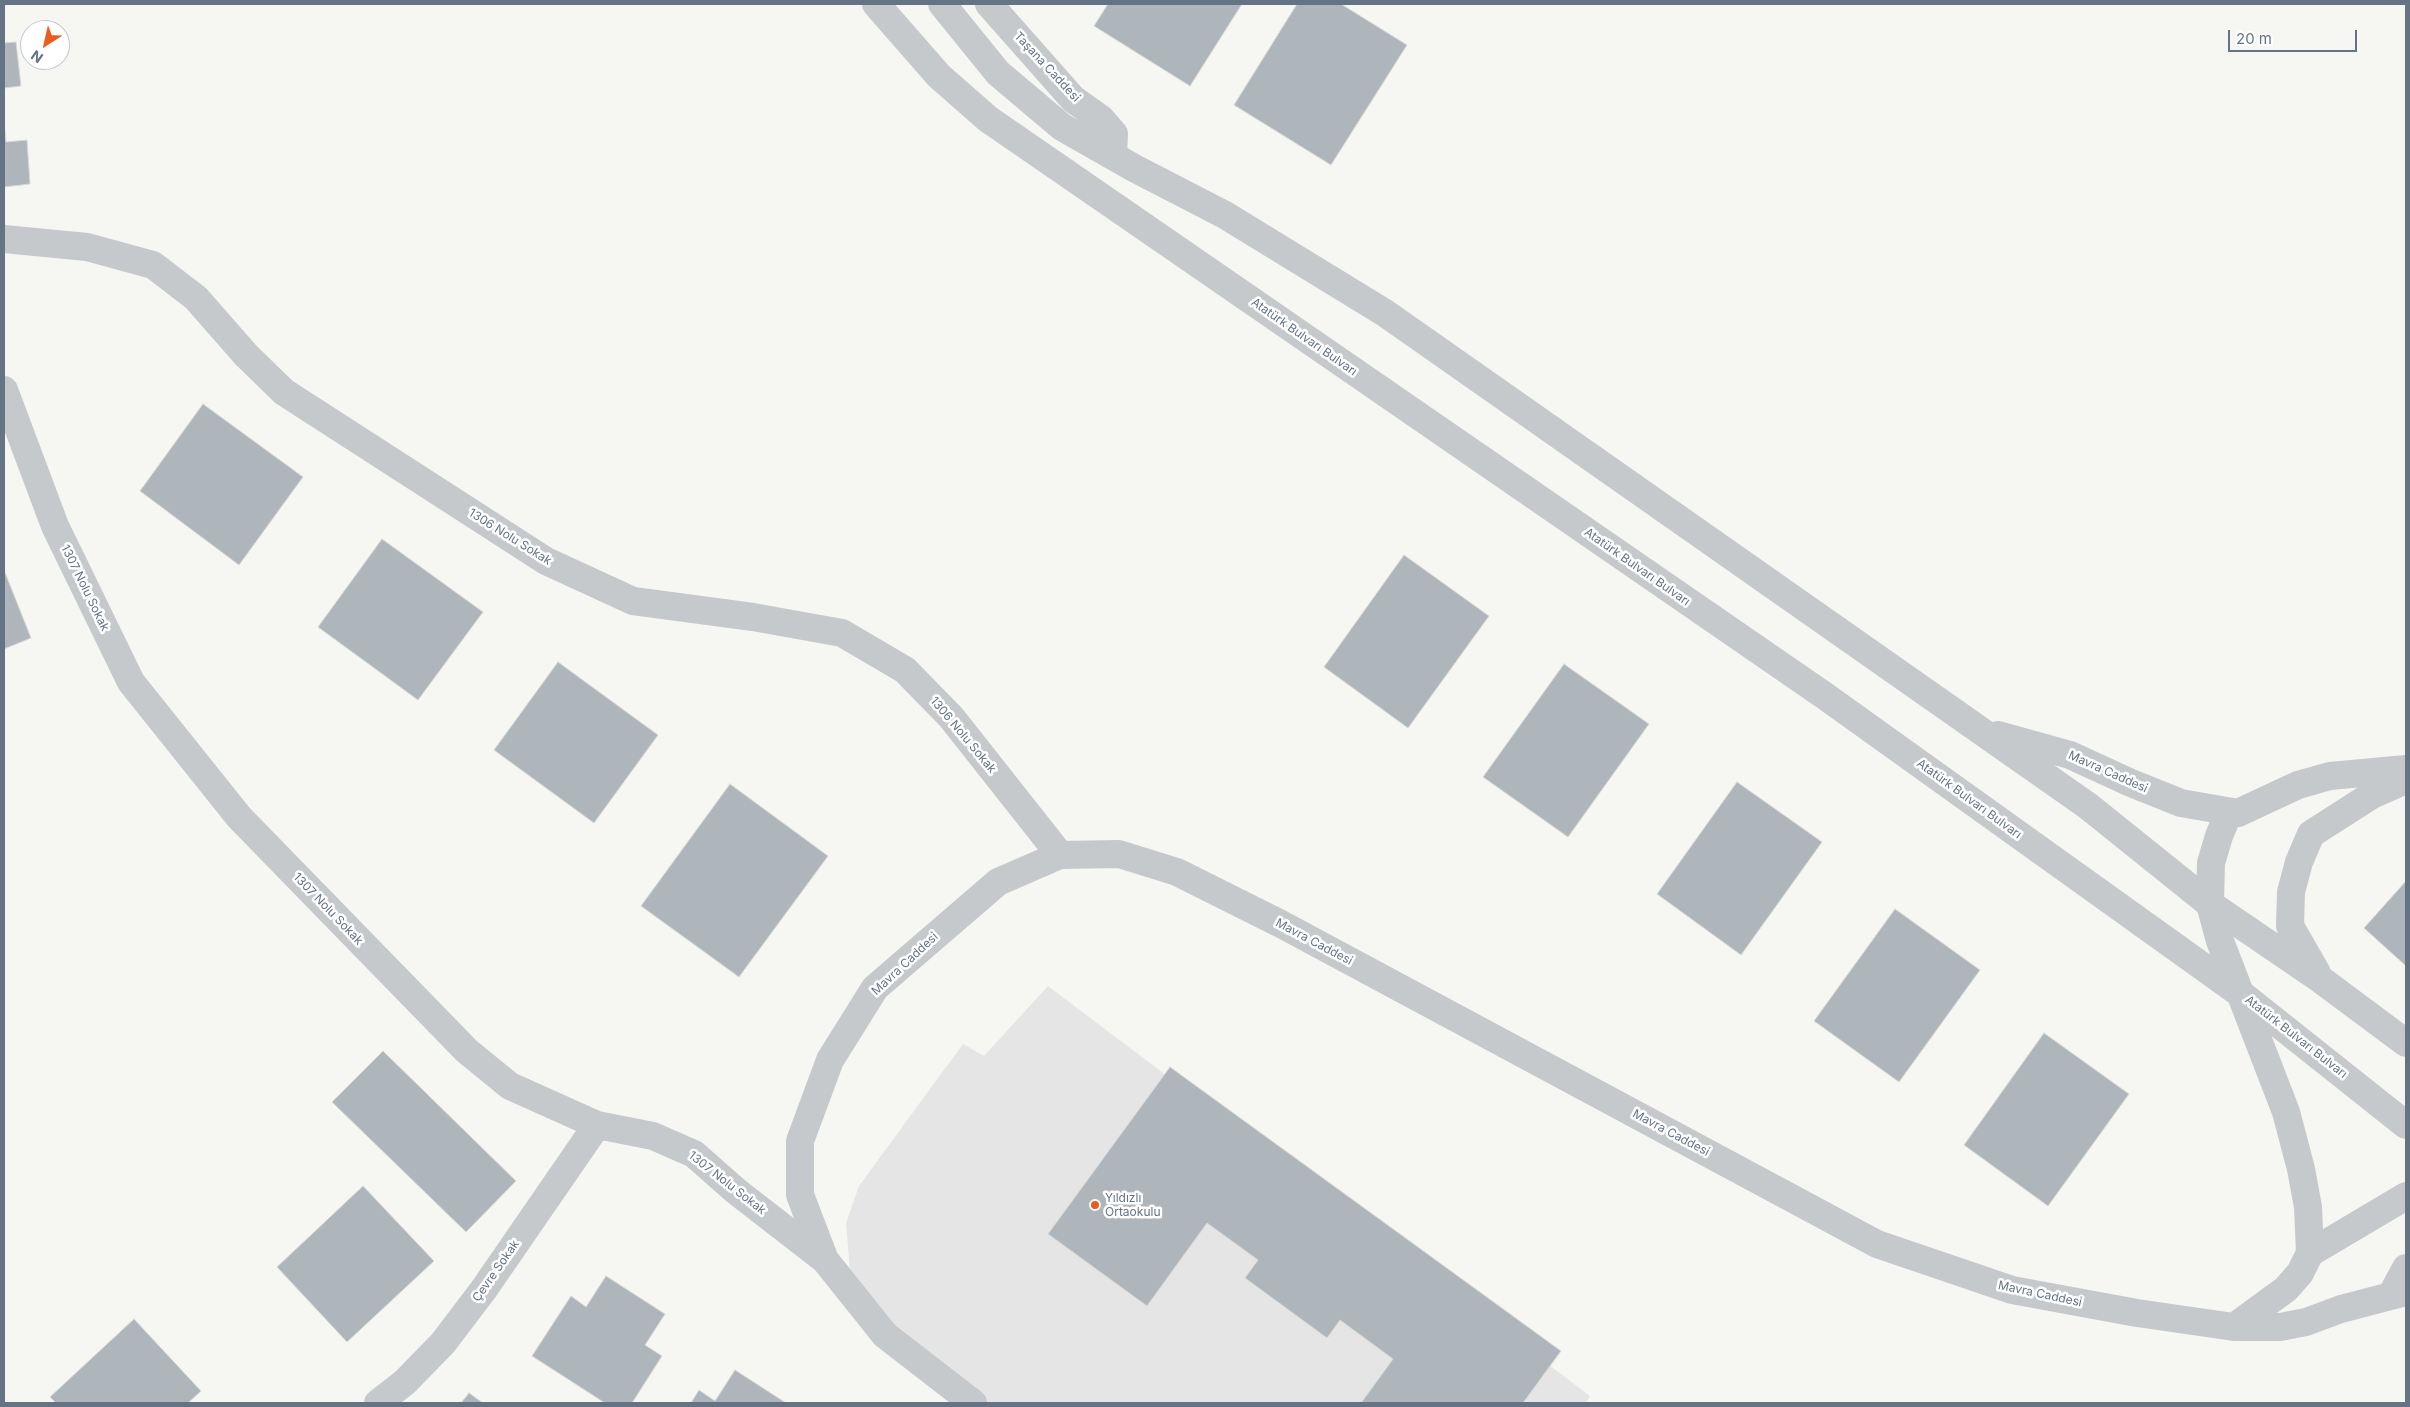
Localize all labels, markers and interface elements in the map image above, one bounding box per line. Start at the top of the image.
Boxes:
north arrow [20,20,70,70]
scale bar [2230,20,2359,52]
street label: Taşana Caddesi [1011,29,1083,105]
text: 20 m [2236,29,2272,48]
text: N [27,47,46,67]
street label: Atatürk Bulvarı Bulvarı [1248,295,1360,379]
street label: 1306 Nolu Sokak [466,506,554,568]
street label: Atatürk Bulvarı Bulvarı [1581,525,1693,609]
street label: 1307 Nolu Sokak [58,543,112,633]
street label: 1306 Nolu Sokak [927,694,999,776]
street label: Mavra Caddesi [2066,748,2150,796]
street label: Atatürk Bulvarı Bulvarı [1914,756,2024,842]
street label: 1307 Nolu Sokak [290,870,366,948]
street label: Mavra Caddesi [1273,916,1355,968]
street label: Mavra Caddesi [869,930,941,998]
street label: Atatürk Bulvarı Bulvarı [2242,993,2350,1081]
street label: Mavra Caddesi [1630,1107,1712,1159]
street label: 1307 Nolu Sokak [685,1148,769,1218]
place label: Yıldızlı Ortaokulu [1105,1191,1160,1219]
marker: Yıldızlı Ortaokulu [1089,1199,1101,1211]
street label: Çevre Sokak [470,1237,522,1305]
street label: Mavra Caddesi [1997,1278,2083,1310]

